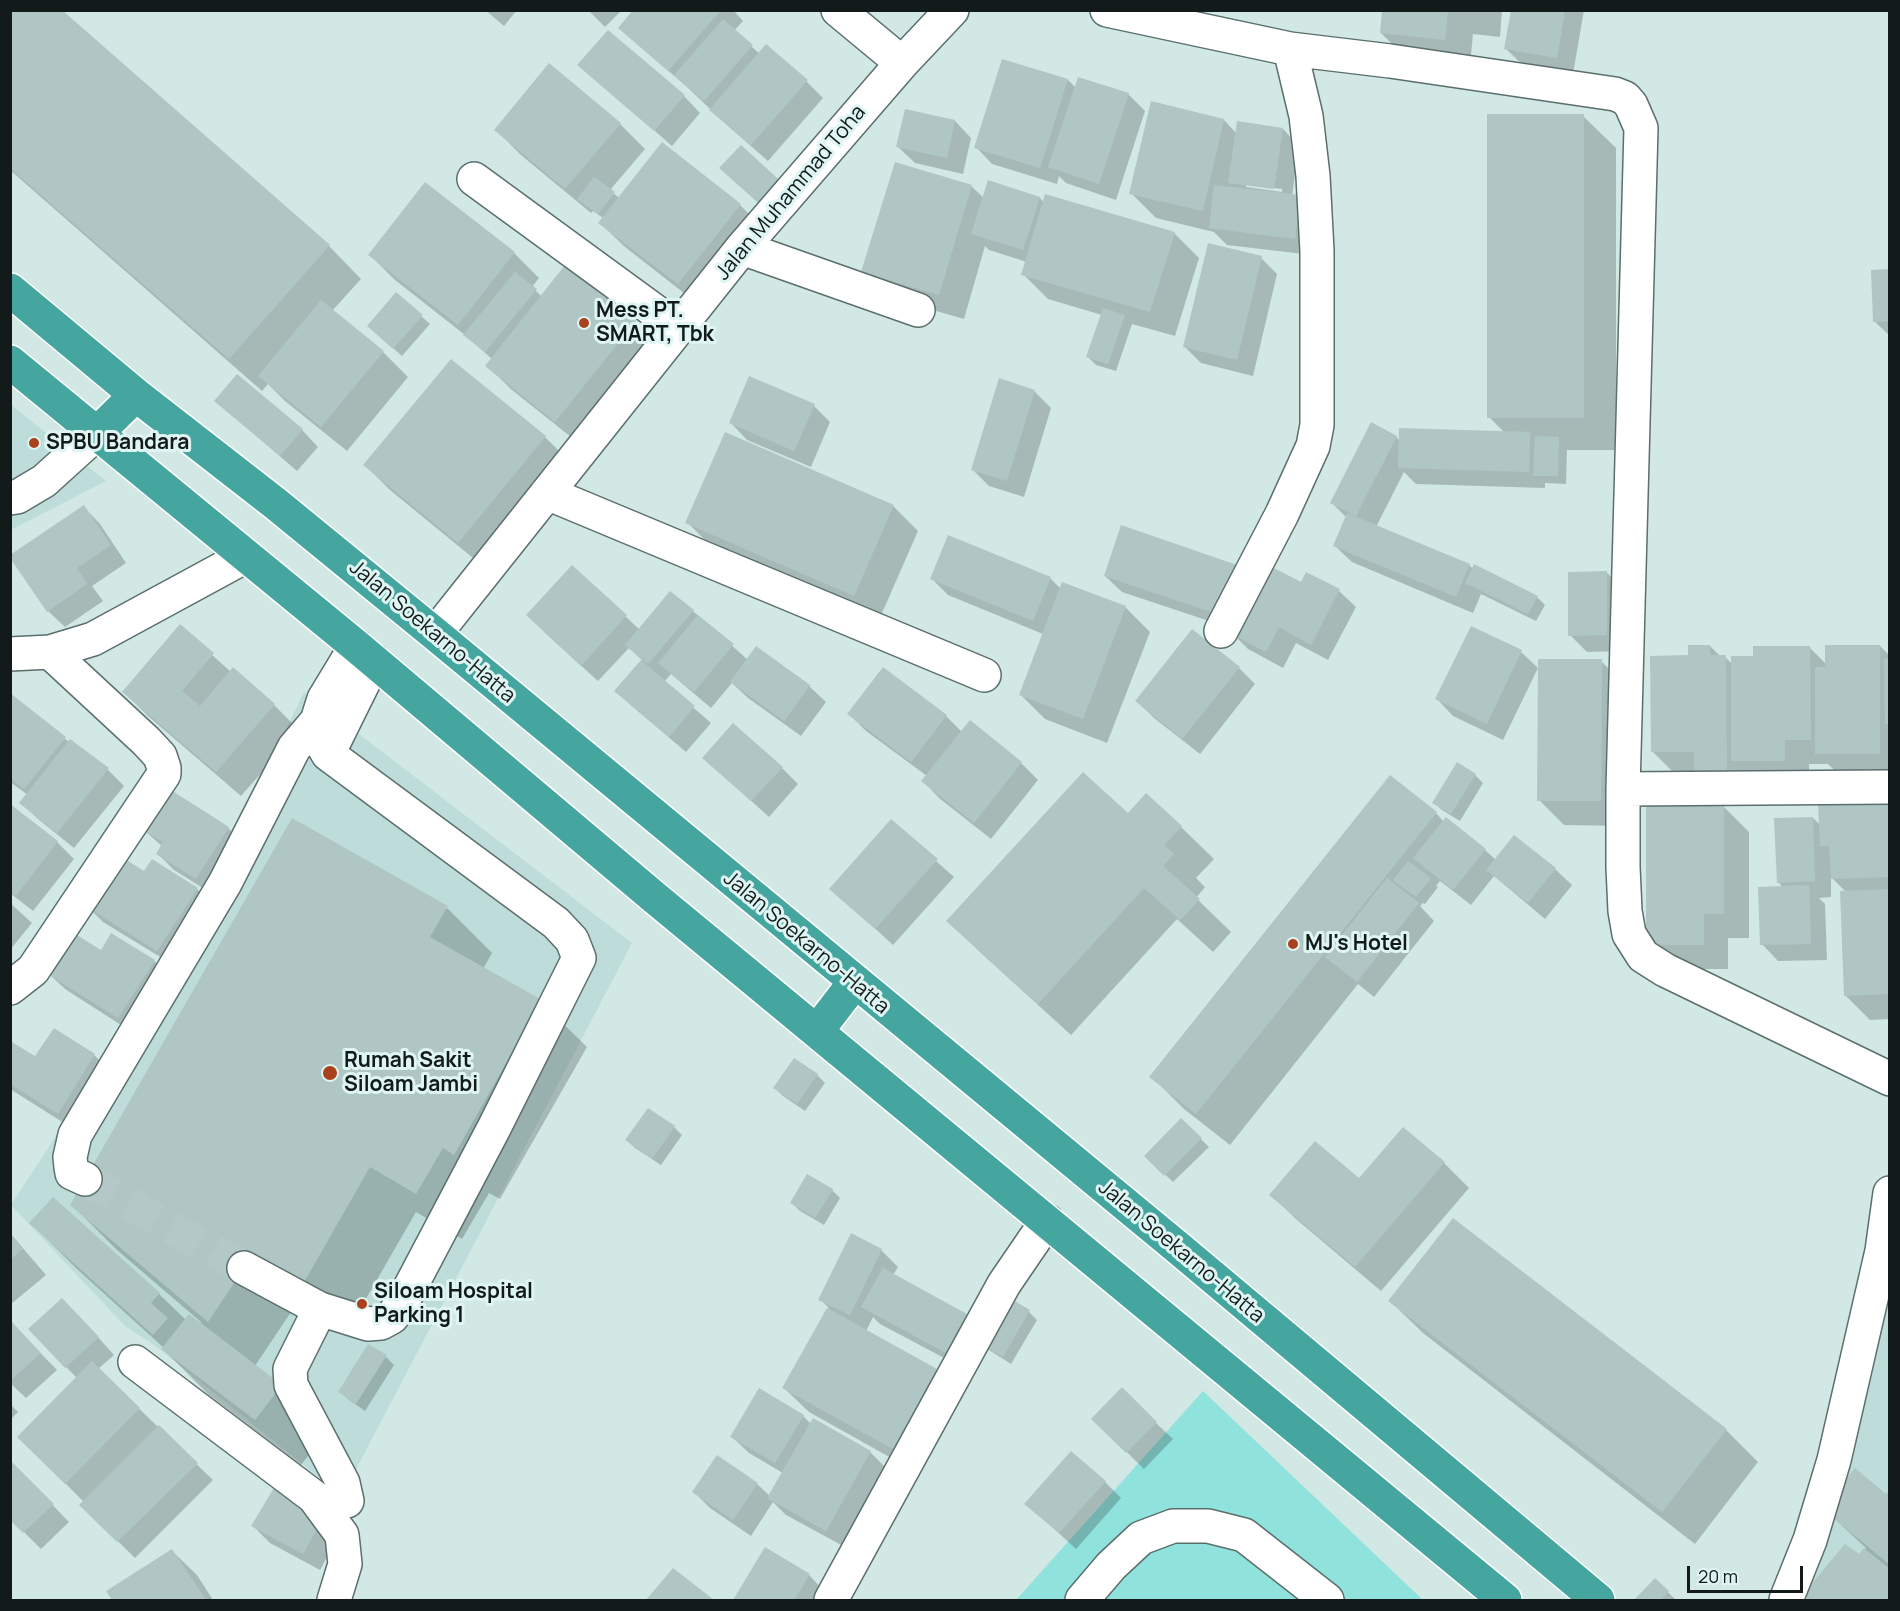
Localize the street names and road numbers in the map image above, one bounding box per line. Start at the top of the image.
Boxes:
street label: Jalan Muhammad Toha [711,101,871,285]
street label: Jalan Soekarno-Hatta [344,555,520,709]
street label: Jalan Soekarno-Hatta [718,866,894,1020]
street label: Jalan Soekarno-Hatta [1093,1175,1269,1329]

